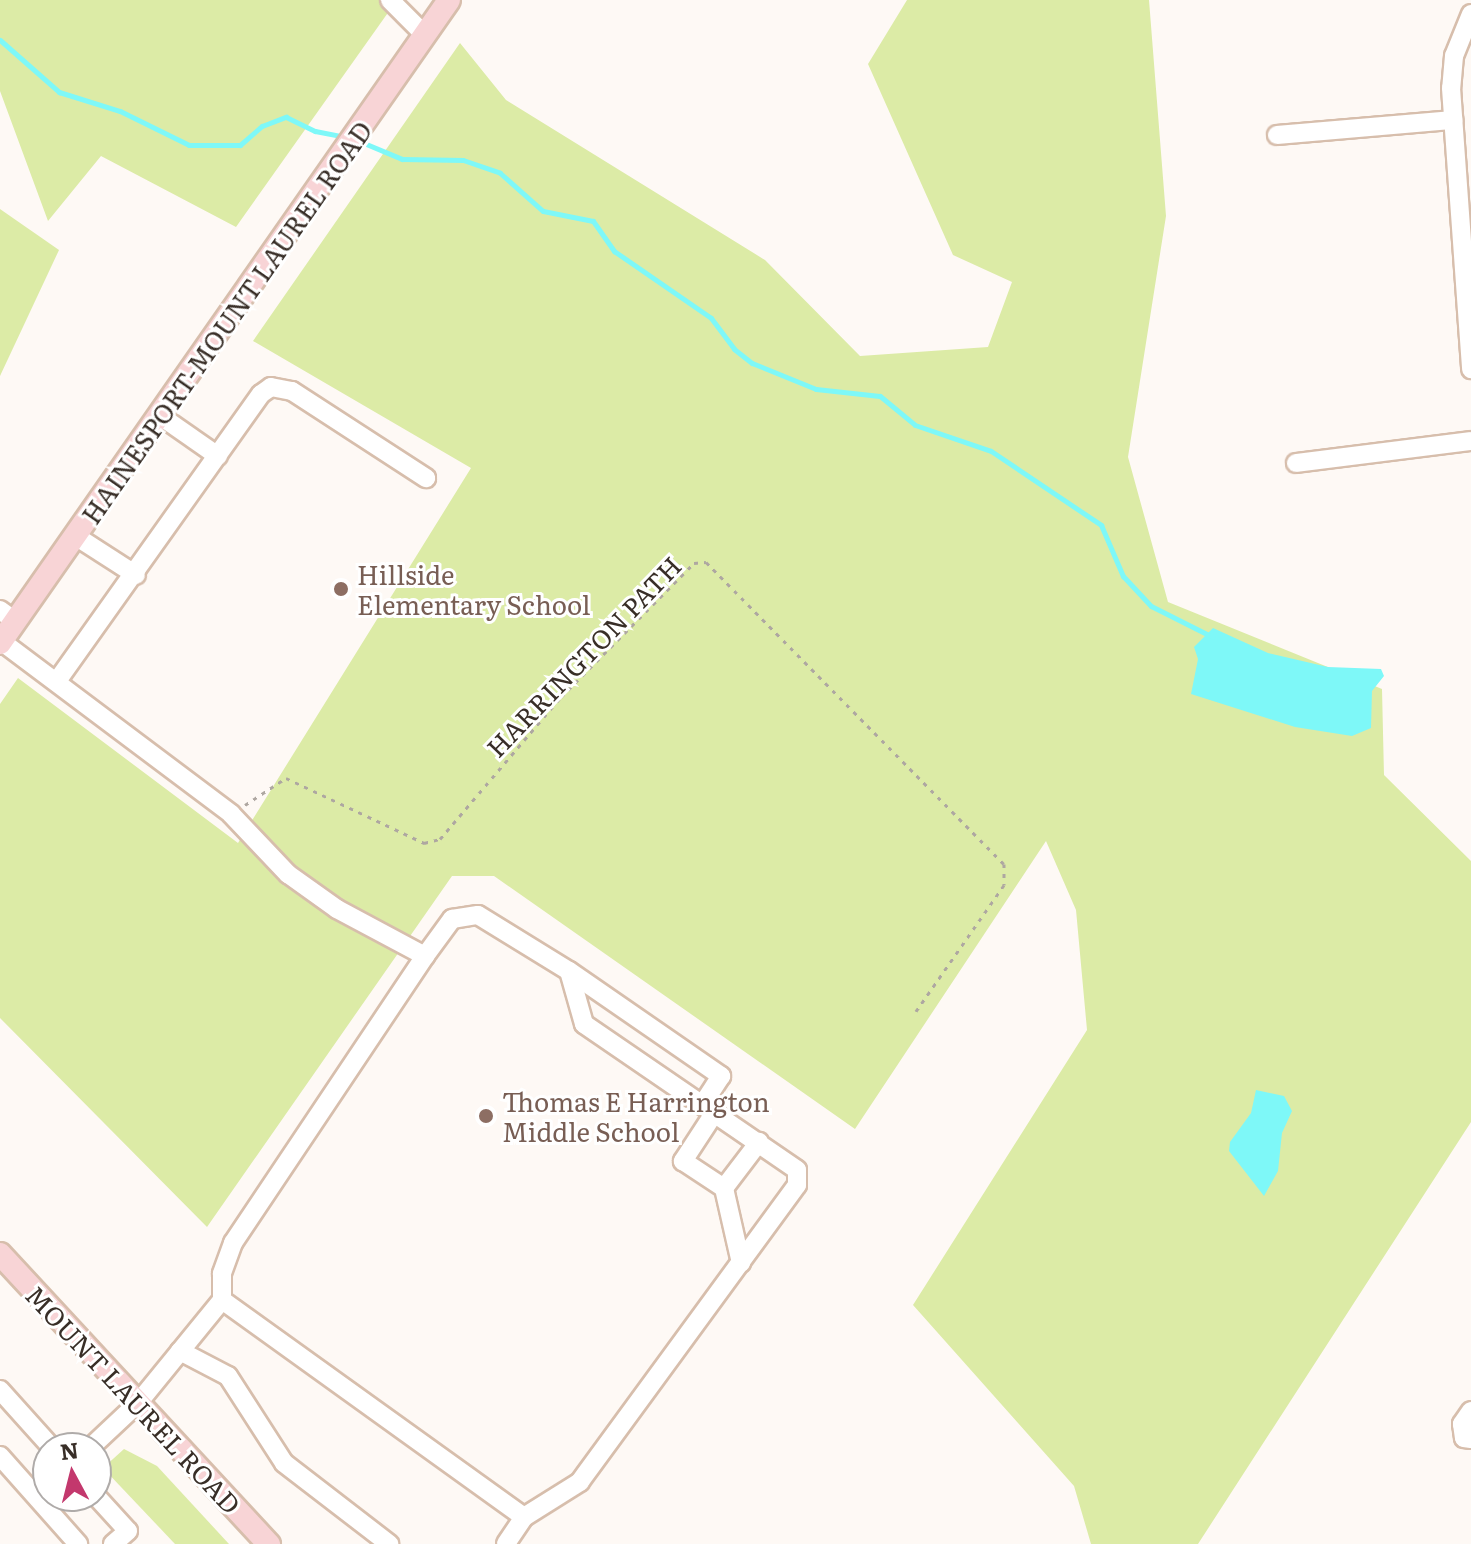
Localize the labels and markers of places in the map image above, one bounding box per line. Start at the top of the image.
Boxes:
place label: Hillside Elementary School [357,558,591,620]
marker: Hillside Elementary School [332,580,350,598]
place label: Thomas E Harrington Middle School [502,1085,770,1146]
marker: Thomas E Harrington Middle School [477,1107,495,1125]

